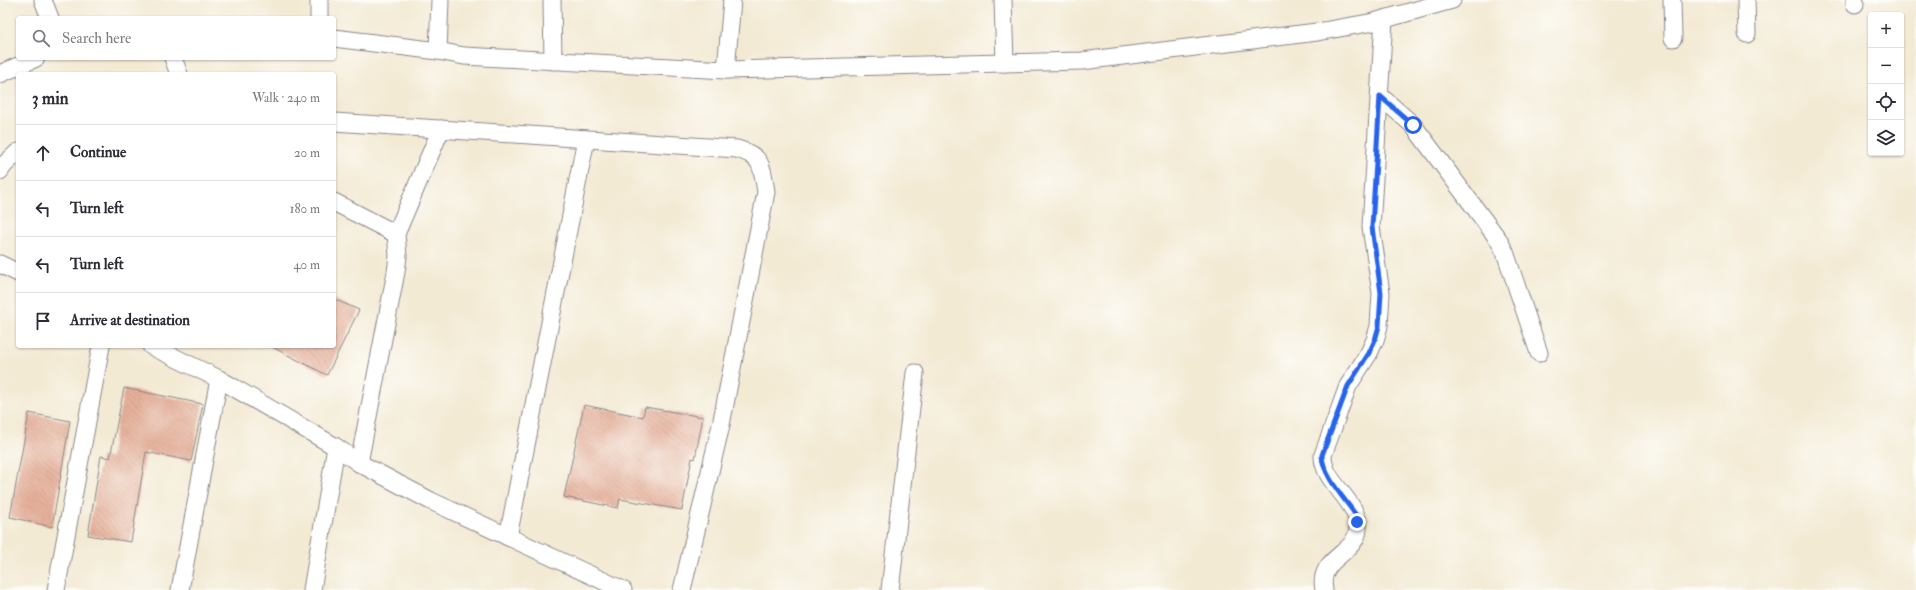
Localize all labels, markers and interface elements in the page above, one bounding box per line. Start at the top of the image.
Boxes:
map controls [1868,12,1904,156]
button: + [1868,12,1904,48]
search box [16,16,336,60]
icon: search [30,27,52,49]
text: Search here [62,29,131,48]
button: − [1868,48,1904,84]
button: locate [1868,84,1904,120]
text: 3 min [32,88,69,109]
text: Walk · 240 m [252,90,320,106]
route start [1404,116,1422,134]
button: layers [1868,120,1904,156]
icon: ahead [32,142,54,164]
text: Continue [70,143,126,162]
text: 20 m [294,145,320,161]
icon: left [32,198,54,220]
text: Turn left [70,199,124,218]
text: 180 m [290,201,320,217]
icon: left [32,254,54,276]
text: Turn left [70,255,124,274]
text: 40 m [294,257,320,273]
icon: arrive [32,310,54,332]
text: Arrive at destination [70,311,190,330]
route end [1348,513,1366,531]

